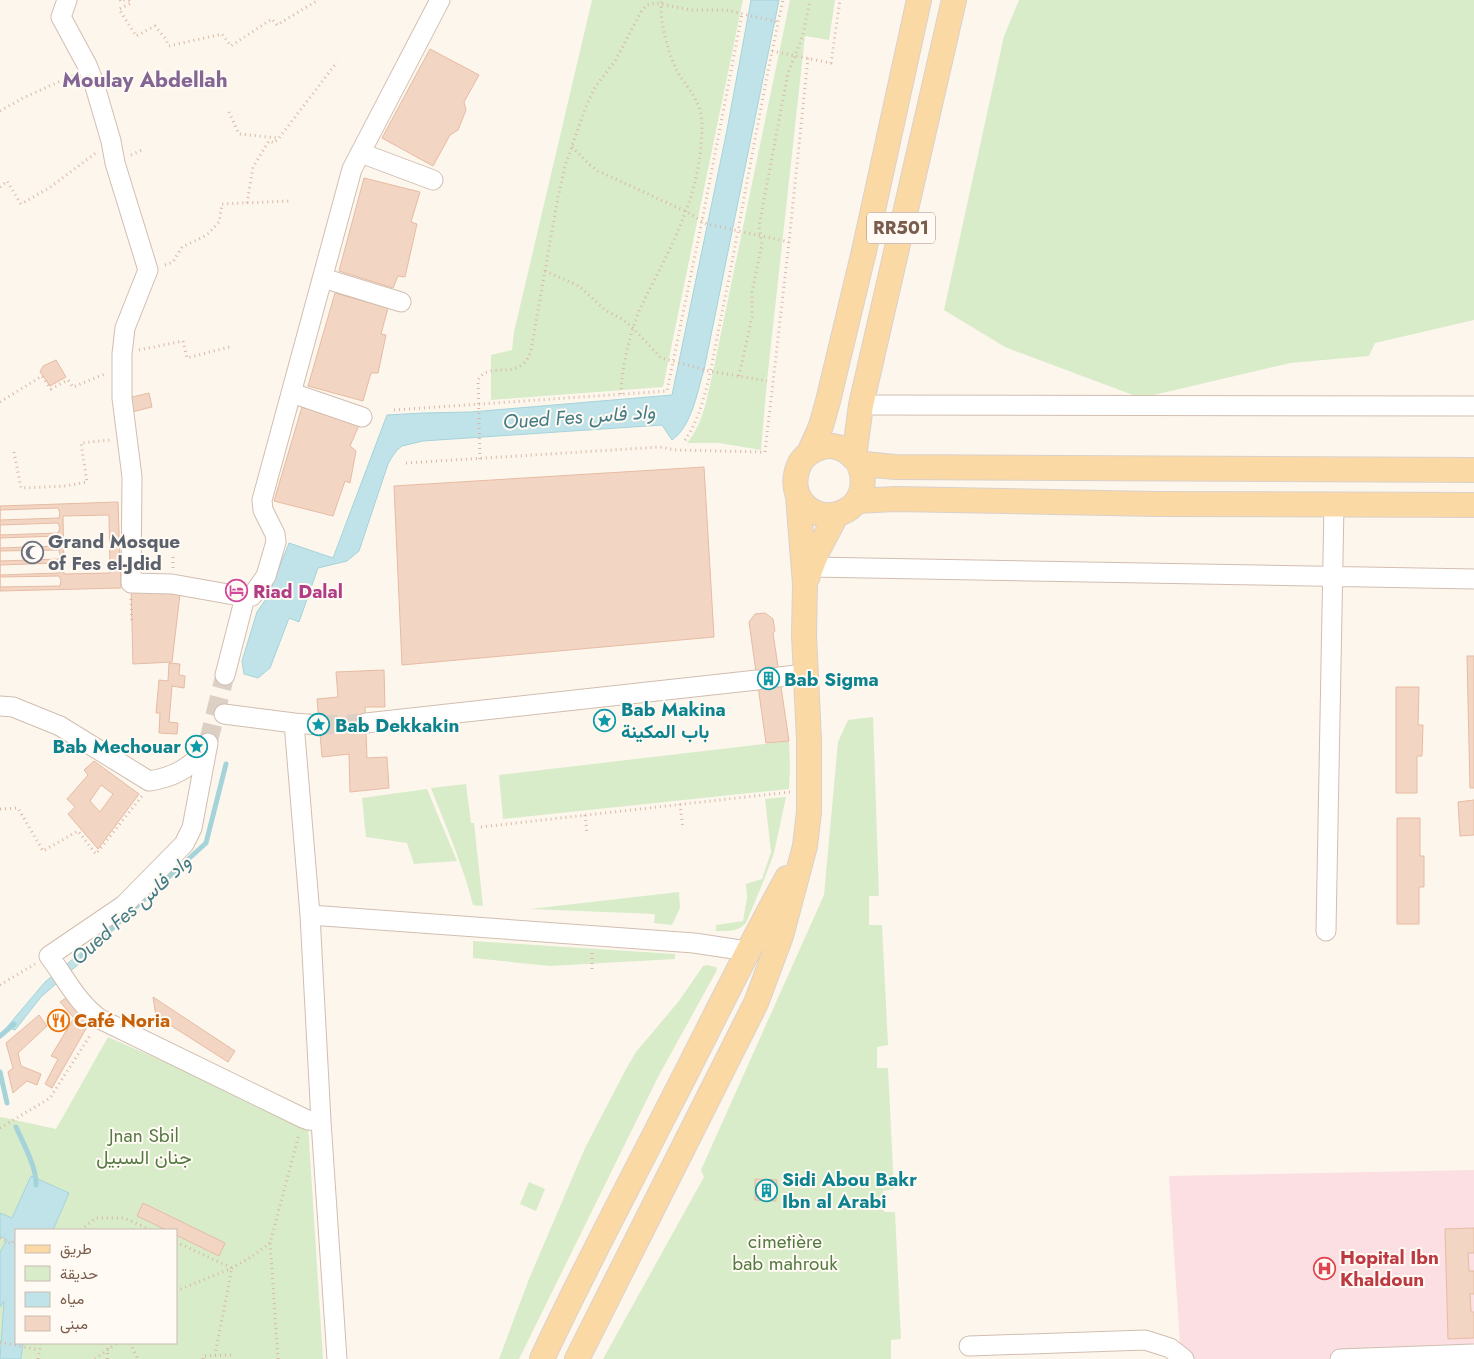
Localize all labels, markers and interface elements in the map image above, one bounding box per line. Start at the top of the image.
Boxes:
district label: Moulay Abdellah [62,65,228,95]
road number: RR501 [867,212,935,244]
water label: Oued Fes واد فاس [502,397,656,437]
place label: Grand Mosque of Fes el-Jdid [48,528,180,577]
mosque icon: Grand Mosque of Fes el-Jdid [20,540,44,564]
place label: Riad Dalal [253,578,343,605]
hotel icon: Riad Dalal [225,579,249,603]
place label: Bab Sigma [784,666,879,693]
building icon: Bab Sigma [756,667,780,691]
place label: Bab Makina باب المكينة [621,696,726,745]
place icon: Bab Makina باب المكينة [593,708,617,732]
place label: Bab Dekkakin [335,712,459,739]
place icon: Bab Dekkakin [307,713,331,737]
place label: Bab Mechouar [53,733,181,760]
place icon: Bab Mechouar [185,734,209,758]
water label: Oued Fes واد فاس [65,848,198,972]
place label: Café Noria [74,1007,170,1034]
restaurant icon: Café Noria [46,1008,70,1032]
park label: Jnan Sbil جنان السبيل [96,1122,192,1171]
place label: Sidi Abou Bakr Ibn al Arabi [782,1166,917,1215]
building icon: Sidi Abou Bakr Ibn al Arabi [754,1178,778,1202]
park label: cimetière bab mahrouk [732,1228,838,1277]
legend [15,1229,178,1344]
text: طريق [60,1238,92,1260]
place label: Hopital Ibn Khaldoun [1340,1244,1439,1293]
hospital icon: Hopital Ibn Khaldoun [1312,1256,1336,1280]
text: حديقة [60,1263,98,1285]
text: مياه [60,1288,84,1310]
text: مبنى [60,1313,88,1335]

